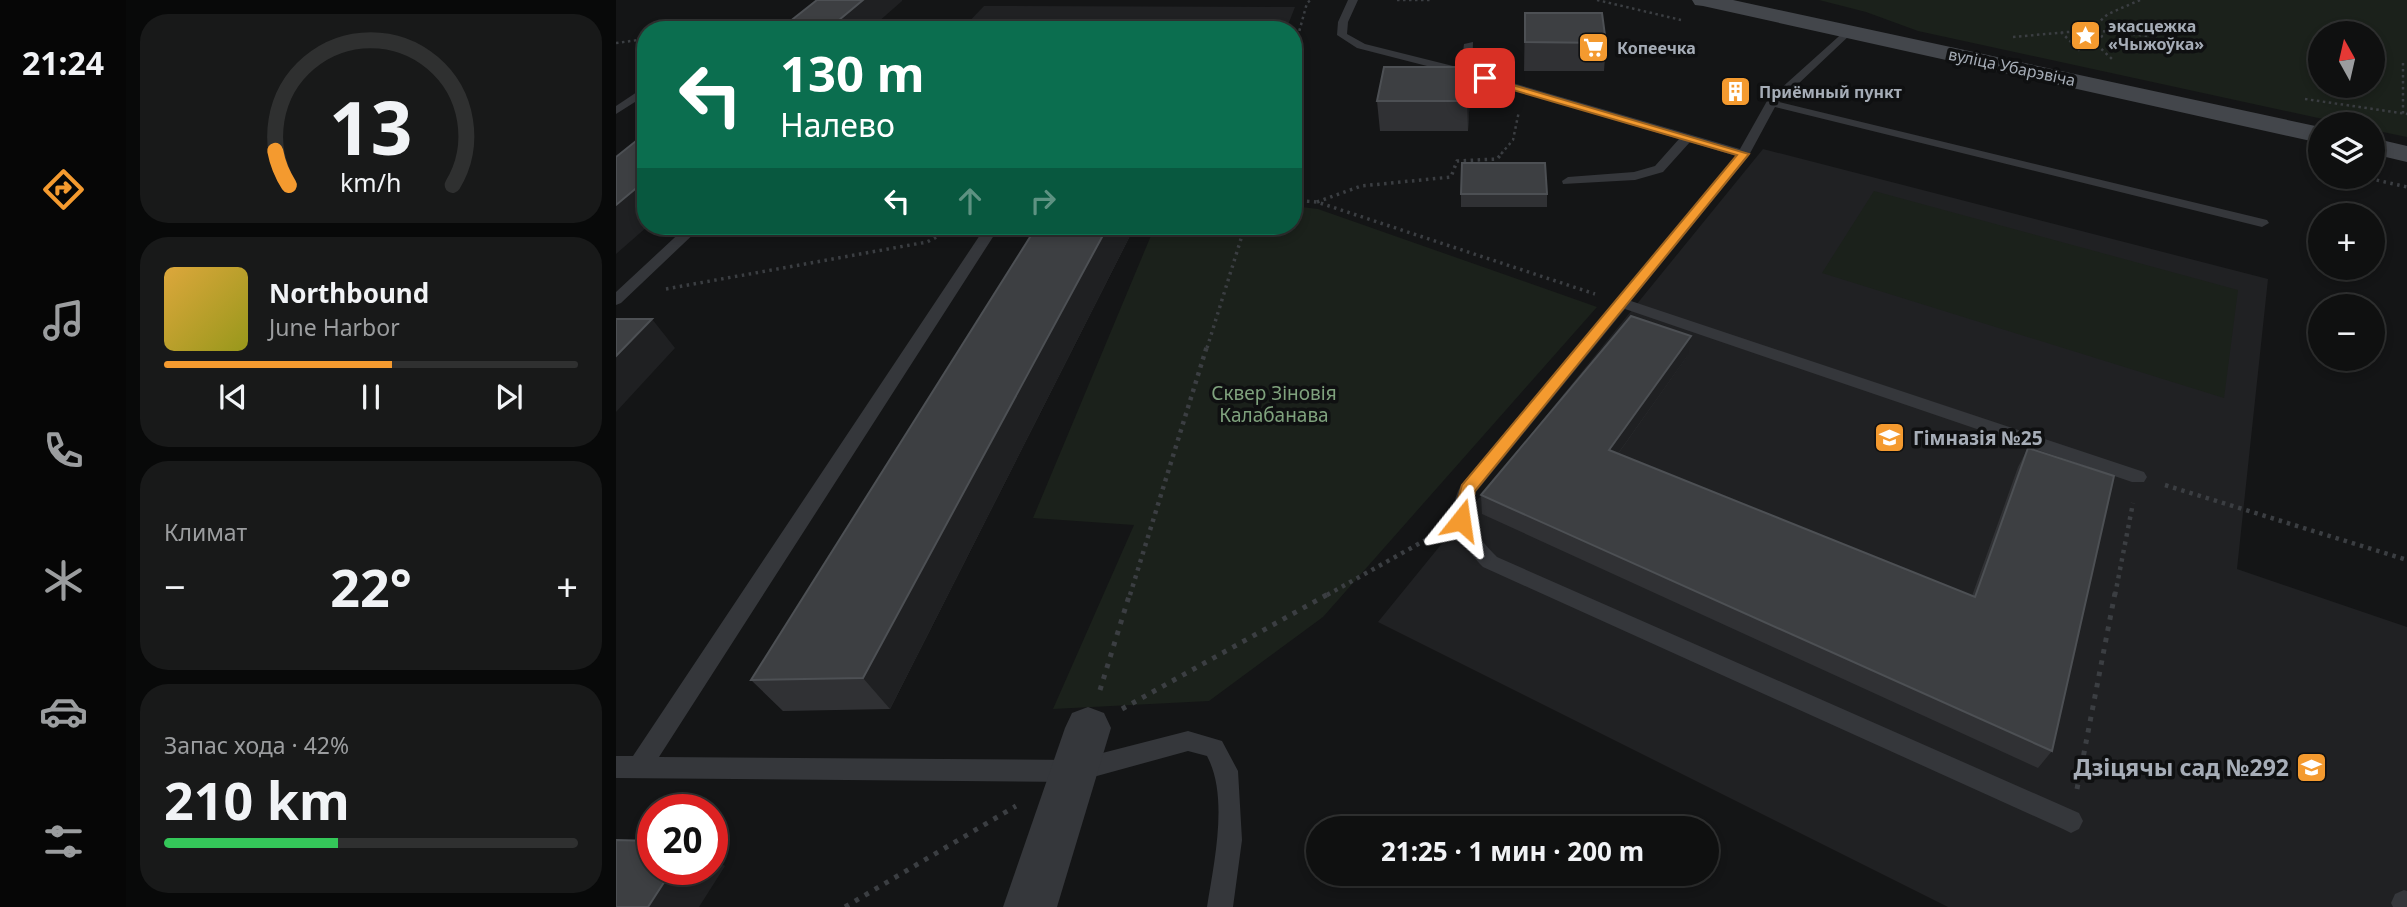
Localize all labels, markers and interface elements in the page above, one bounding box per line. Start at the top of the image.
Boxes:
place label: экасцежка «Чыжоўка» [2108,15,2204,55]
place icon: экасцежка «Чыжоўка» [2068,18,2102,52]
north arrow [2308,21,2385,98]
map controls [2308,21,2385,371]
supermarket icon: Копеечка [1577,31,1611,65]
place label: Копеечка [1617,37,1696,59]
text: 130 m [780,40,925,106]
text: 21:24 [22,41,104,84]
street label: вуліца Убарэвіча [1946,43,2078,91]
pin [1455,48,1515,108]
icon: left [665,49,756,140]
icon: arrive [1466,59,1504,97]
building icon: Приёмный пункт [1719,75,1753,109]
text: 13 [329,77,413,176]
place label: Приёмный пункт [1759,81,1902,103]
text: Налево [780,103,895,146]
button: layers [2308,112,2385,189]
text: km/h [340,164,402,198]
icon: directions [39,165,88,214]
icon: left [878,182,916,220]
icon: ahead [951,182,989,220]
icon: right [1024,182,1062,220]
button: + [2308,203,2385,280]
text: Northbound [269,275,429,311]
button: − [2308,294,2385,371]
icon: music [39,296,88,345]
text: June Harbor [269,311,400,343]
icon: previous [214,378,252,416]
icon: pause [352,378,390,416]
icon: next [490,378,528,416]
park label: Сквер Зіновія Калабанава [1211,380,1337,428]
school or university icon: Гімназія №25 [1873,421,1907,455]
place label: Гімназія №25 [1913,425,2043,451]
icon: phone [39,426,88,475]
position arrow [1424,483,1498,557]
text: Климат [164,516,247,548]
text: 22° [330,551,412,622]
icon: climate [39,556,88,605]
text: − [164,560,186,612]
text: + [556,560,578,612]
icon: car [39,687,88,736]
text: Запас хода · 42% [164,729,349,761]
school or university icon: Дзіцячы сад №292 [2295,750,2329,784]
place label: Дзіцячы сад №292 [2074,751,2289,783]
text: 210 km [164,764,350,835]
speed limit sign: 20 [637,794,728,885]
icon: filters [39,817,88,866]
text: 21:25 · 1 мин · 200 m [1381,833,1644,869]

